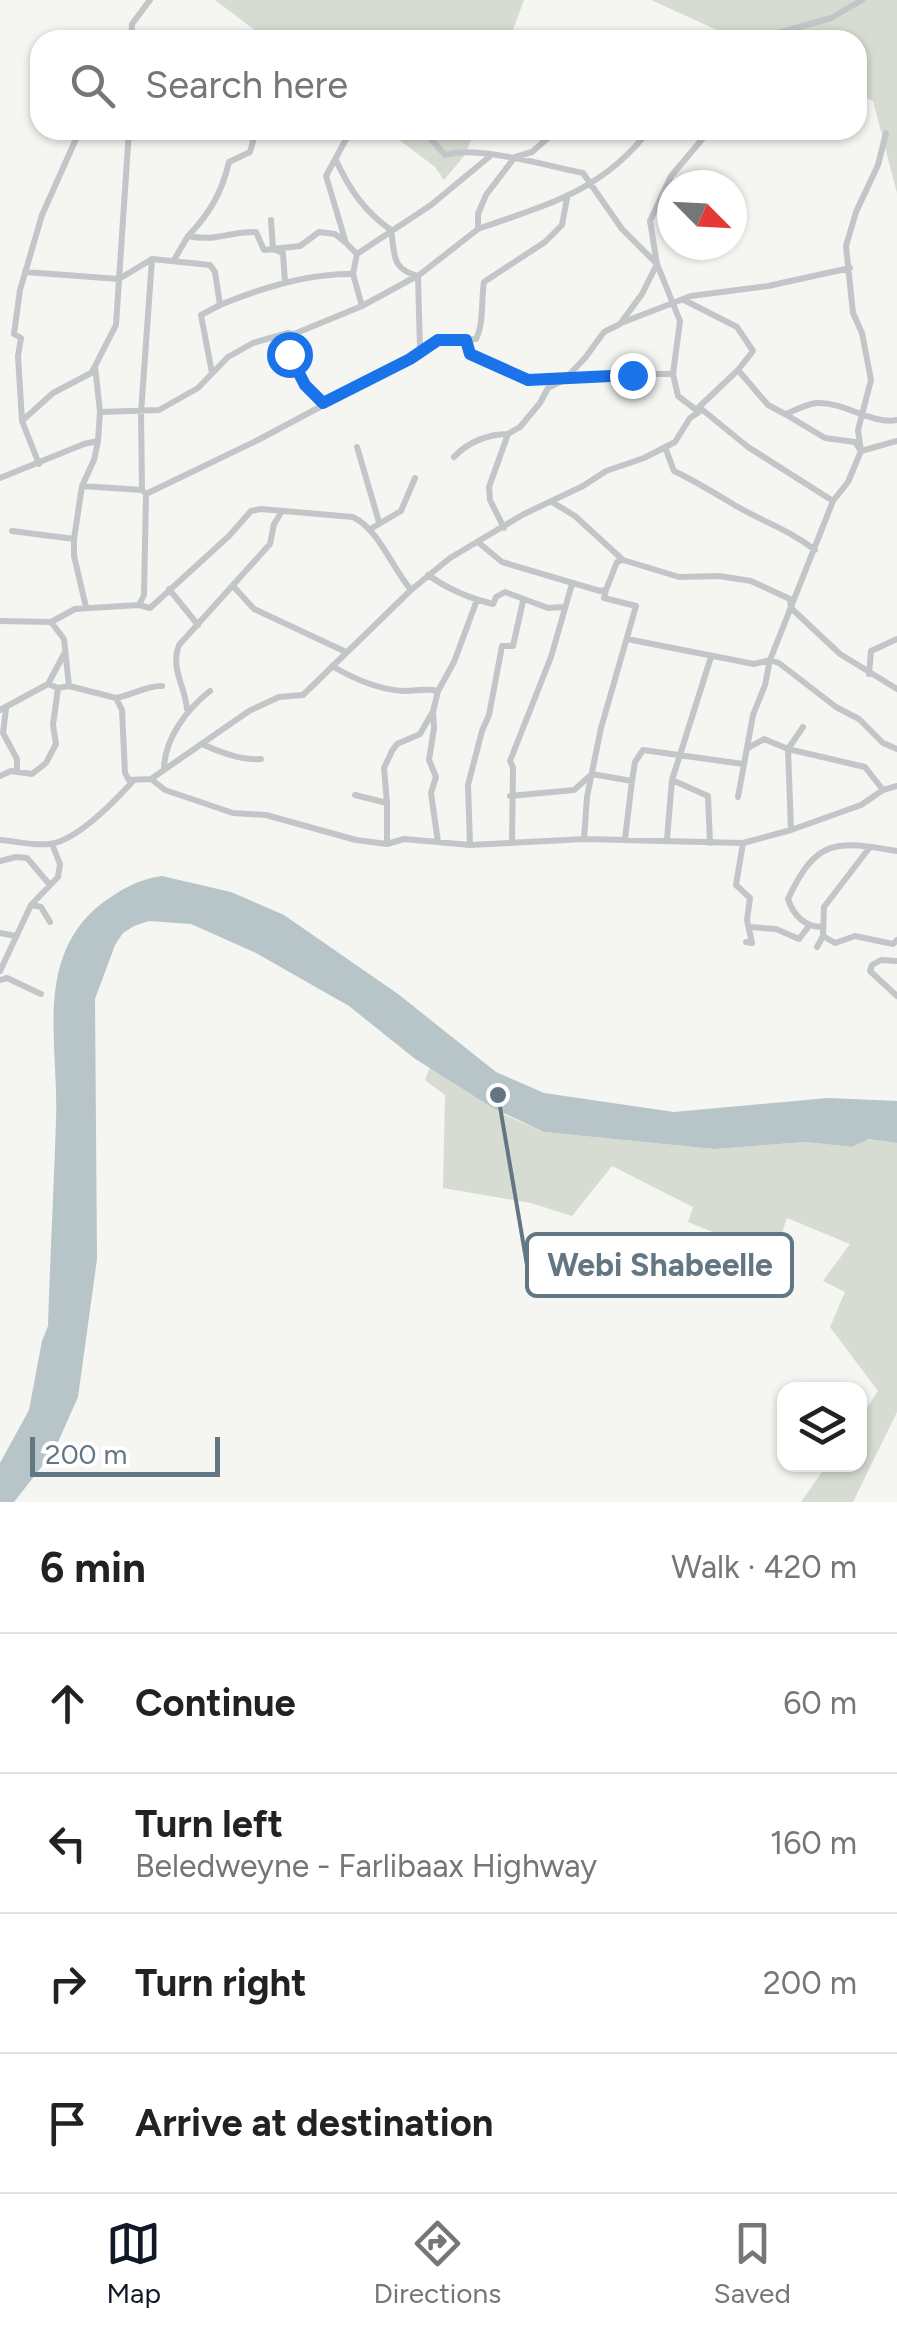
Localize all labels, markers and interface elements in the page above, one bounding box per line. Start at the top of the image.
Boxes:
search box [30,30,867,140]
icon: search [65,58,120,113]
text: Search here [145,62,348,108]
north arrow [657,170,747,260]
route start [267,332,313,378]
route end [610,353,656,399]
callout: Webi Shabeelle [527,1234,792,1296]
text: Webi Shabeelle [547,1246,773,1284]
map controls [777,1382,867,1472]
button: layers [777,1382,867,1472]
scale bar [30,1432,220,1476]
text: 200 m [45,1437,127,1471]
text: 6 min [40,1542,146,1593]
text: Walk · 420 m [671,1548,857,1586]
icon: ahead [40,1676,95,1731]
text: Continue [135,1680,296,1726]
text: 60 m [783,1684,857,1722]
text: Turn left [135,1801,283,1847]
icon: left [40,1816,95,1871]
text: 160 m [770,1824,857,1862]
text: Beledweyne - Farlibaax Highway [135,1847,597,1885]
icon: right [40,1956,95,2011]
text: Turn right [135,1960,307,2006]
text: 200 m [763,1964,857,2002]
icon: arrive [40,2096,95,2151]
text: Arrive at destination [135,2100,493,2146]
tab: Map [106,2216,161,2310]
tab: Directions [374,2216,501,2310]
tab: Saved [714,2216,791,2310]

